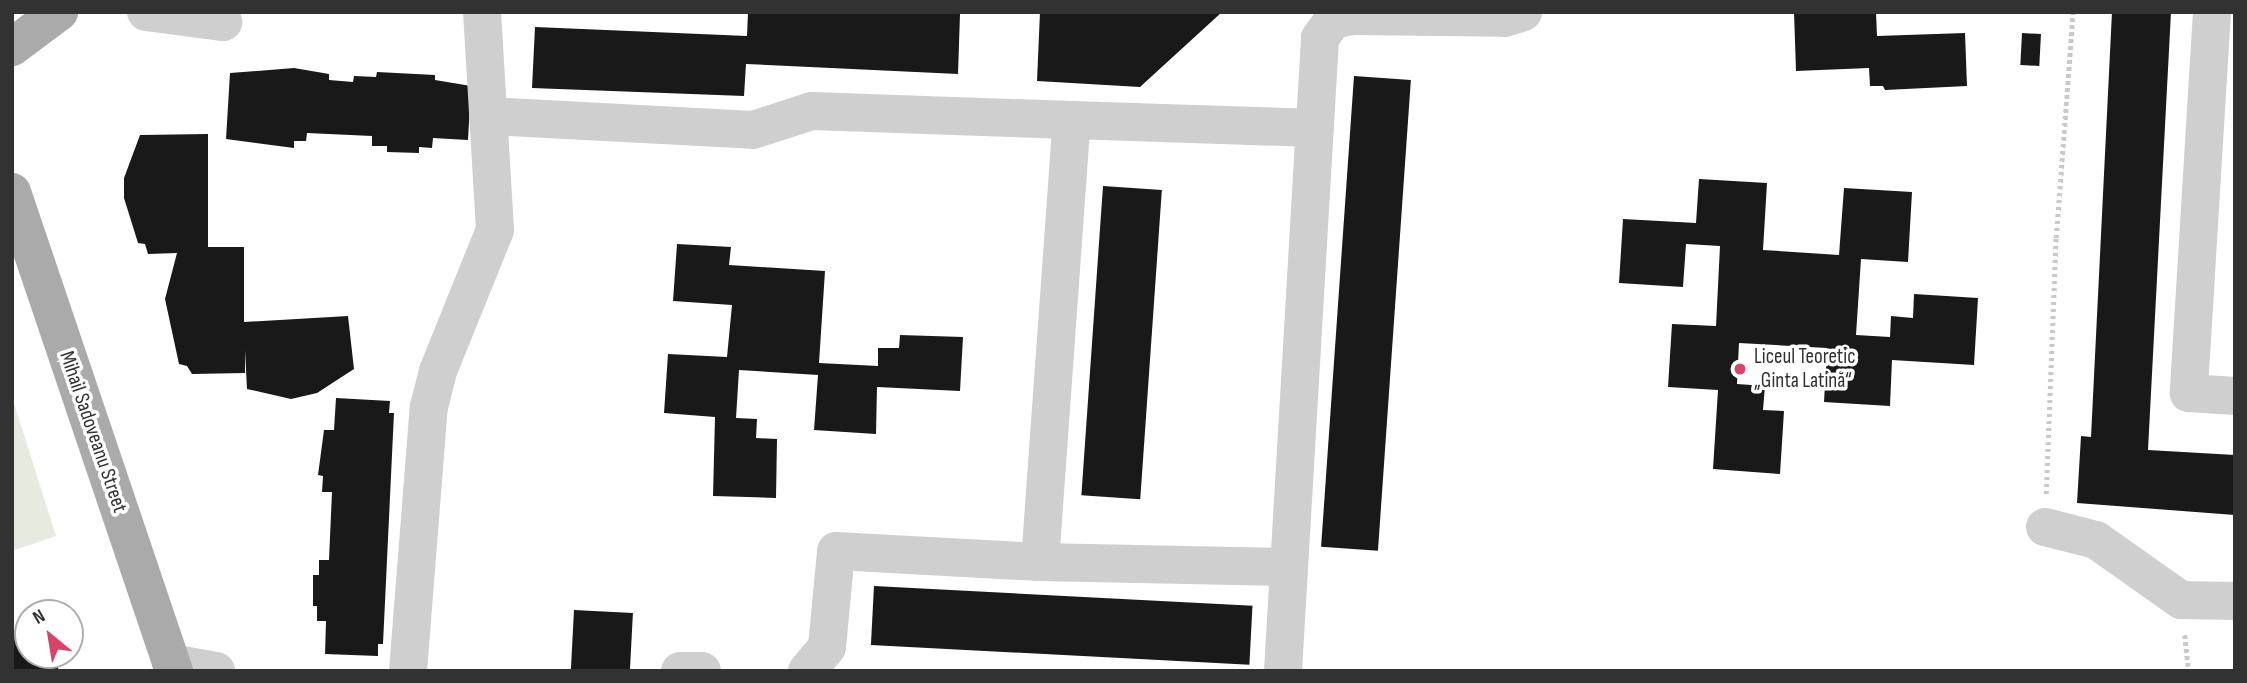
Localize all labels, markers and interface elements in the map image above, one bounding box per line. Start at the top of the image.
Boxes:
place label: Liceul Teoretic „Ginta Latină“ [1754,344,1856,394]
street label: Mihail Sadoveanu Street [54,348,132,516]
marker: Liceul Teoretic „Ginta Latină“ [1732,361,1748,377]
north arrow [14,599,84,669]
text: N [29,605,49,630]

